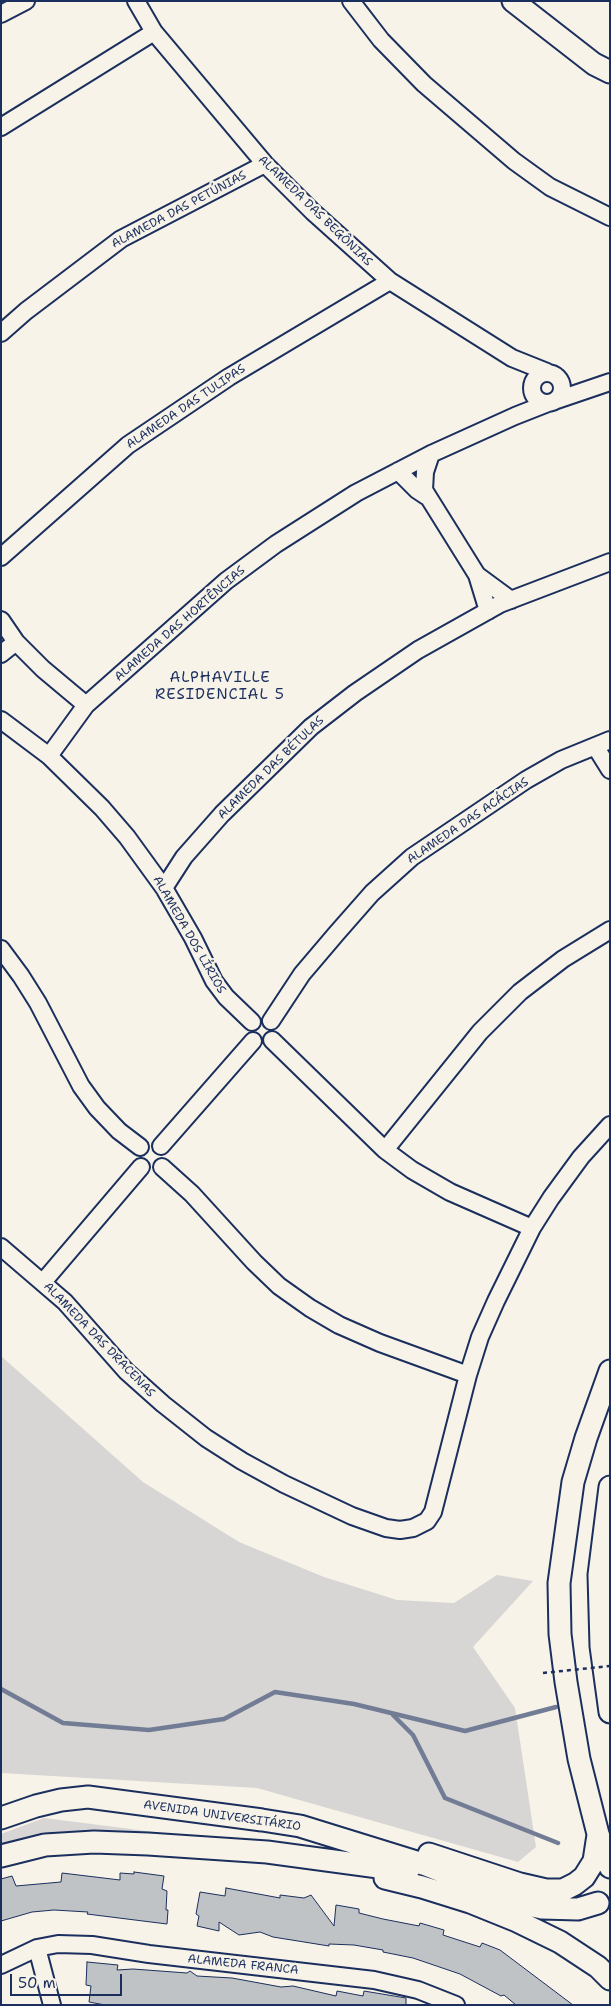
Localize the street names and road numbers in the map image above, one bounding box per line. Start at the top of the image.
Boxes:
street label: ALAMEDA DAS BEGÔNIAS [255,153,375,269]
street label: ALAMEDA DAS PETÚNIAS [109,168,249,252]
street label: ALAMEDA DAS TULIPAS [124,362,248,452]
street label: ALAMEDA DAS HORTÊNCIAS [112,563,248,685]
street label: ALAMEDA DAS BÉTULAS [215,714,327,822]
street label: ALAMEDA DAS ACÁCIAS [404,775,532,867]
street label: ALAMEDA DOS LÍRIOS [149,874,229,996]
street label: ALAMEDA DAS DRACENAS [40,1280,158,1400]
street label: AVENIDA UNIVERSITÁRIO [142,1798,302,1834]
street label: ALAMEDA FRANCA [187,1952,299,1978]

